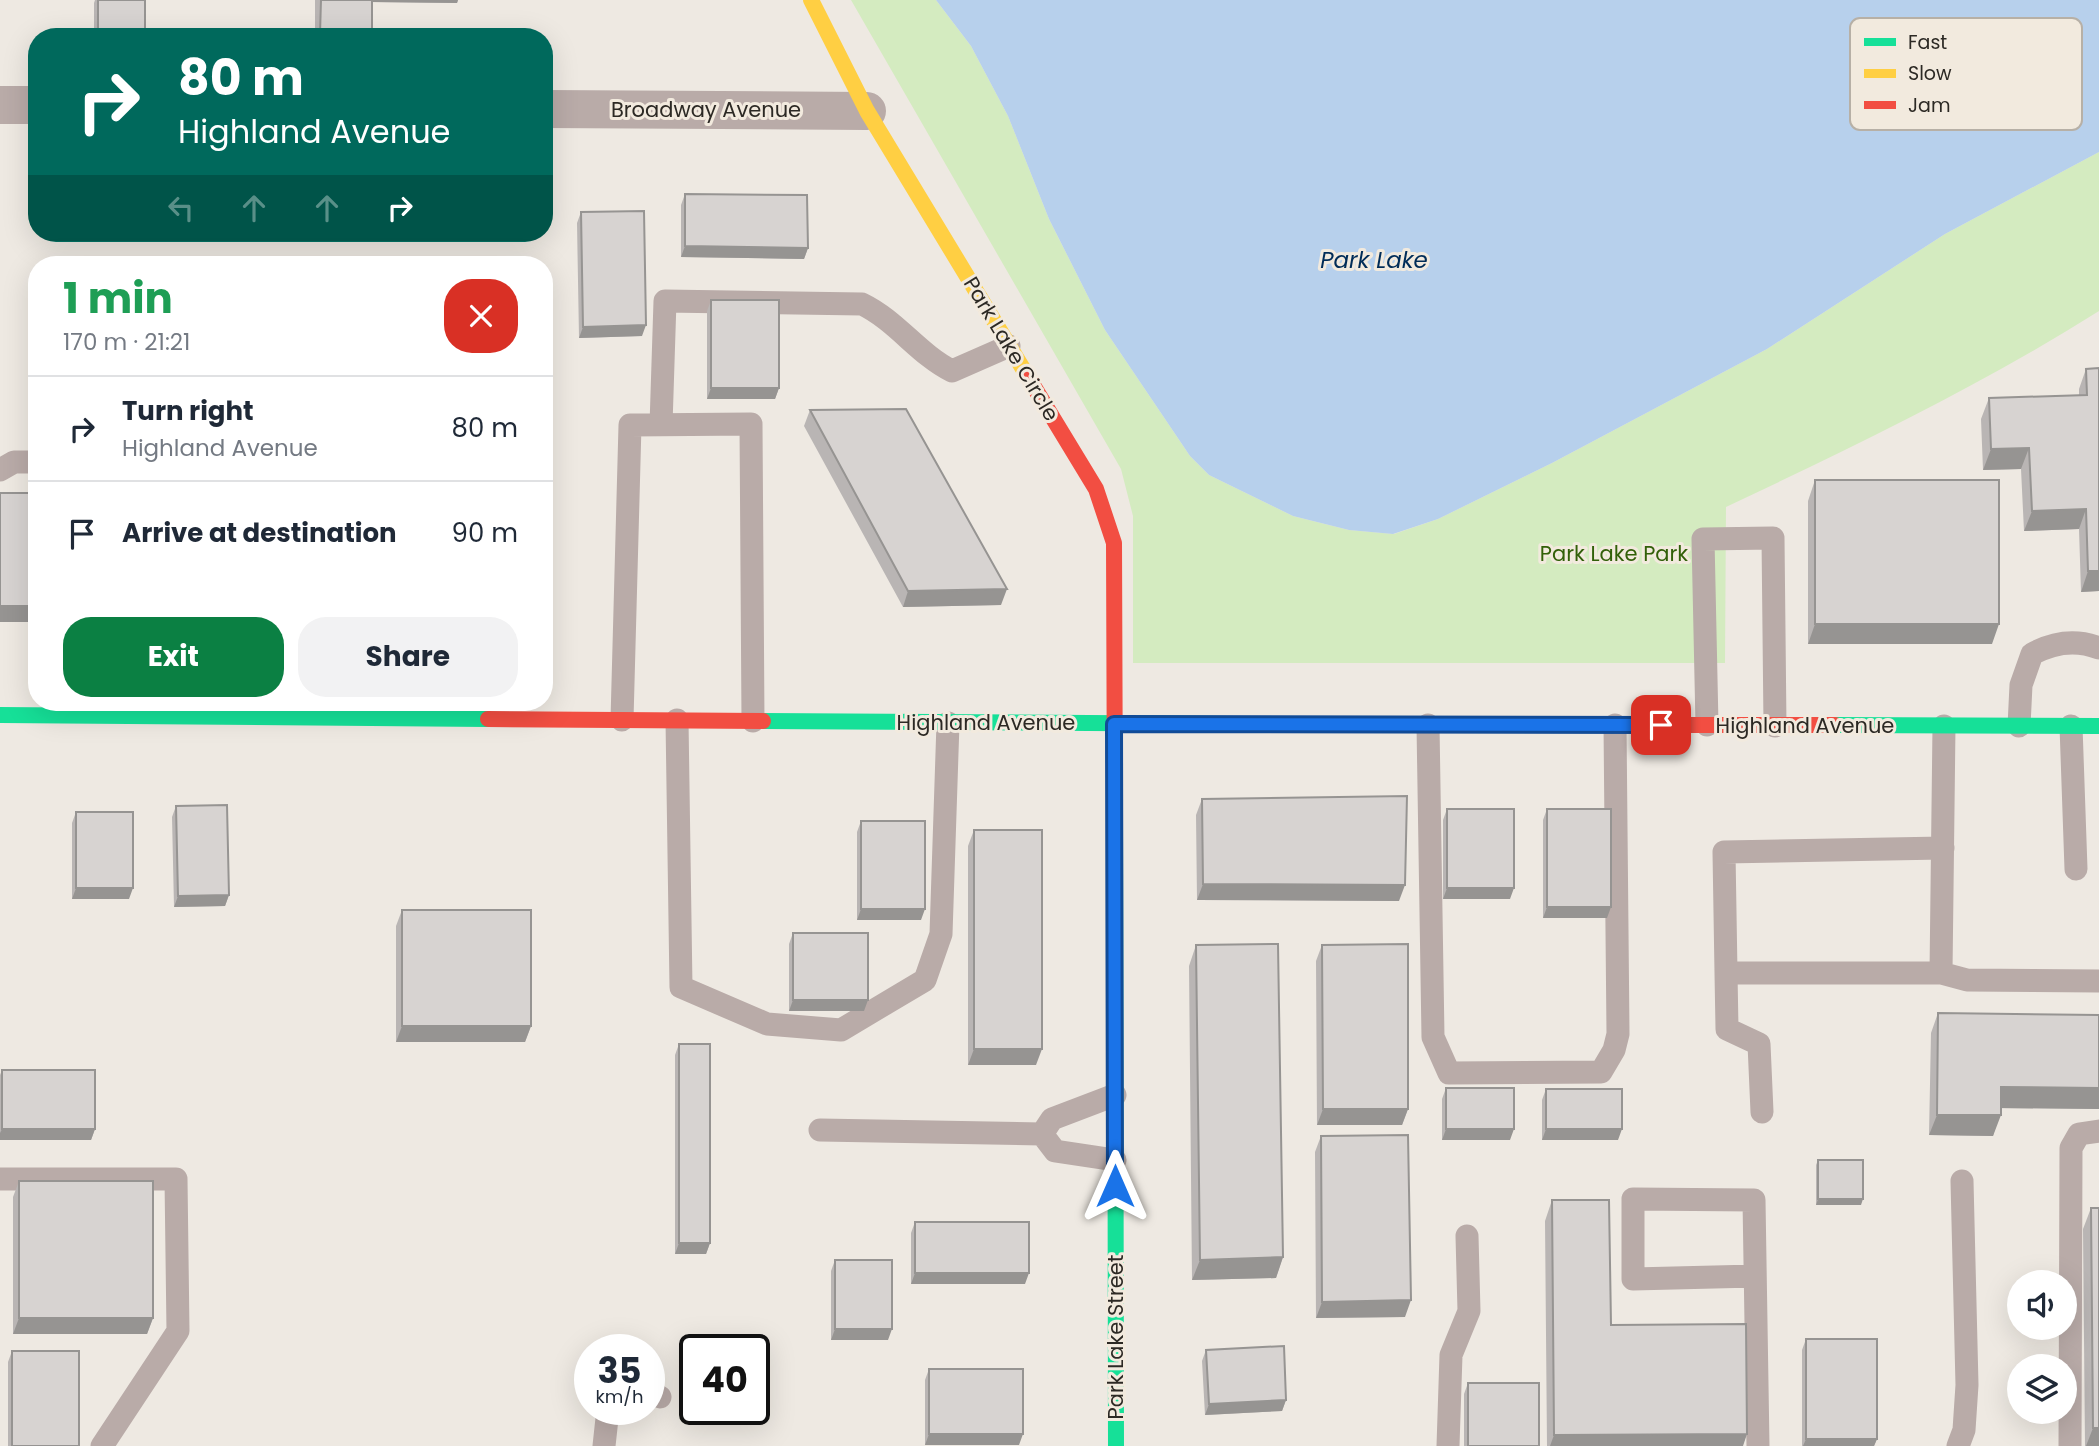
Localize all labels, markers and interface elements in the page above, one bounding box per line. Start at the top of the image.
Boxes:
legend [1850,18,2082,130]
text: Fast [1908,29,1947,56]
text: 80 m [178,44,304,112]
icon: right [63,56,154,147]
text: Slow [1908,60,1952,87]
text: Jam [1908,92,1950,119]
street label: Broadway Avenue [611,95,801,124]
text: Highland Avenue [178,109,450,154]
icon: left [162,189,200,227]
icon: ahead [235,189,273,227]
icon: ahead [308,189,346,227]
icon: right [381,189,419,227]
water label: Park Lake [1320,244,1428,276]
text: 1 min [63,269,173,328]
street label: Park Lake Circle [957,271,1066,426]
button: close [444,279,518,353]
text: 170 m · 21:21 [63,326,190,358]
text: Turn right [122,393,254,429]
icon: right [63,410,101,448]
text: 80 m [452,410,518,446]
text: Highland Avenue [122,432,318,464]
icon: arrive [63,515,101,553]
text: Arrive at destination [122,515,397,551]
text: 90 m [452,515,518,551]
park label: Park Lake Park [1540,539,1688,568]
button: Exit [63,617,284,697]
button: Share [298,617,518,697]
pin [1631,695,1691,755]
icon: arrive [1642,706,1680,744]
street label: Highland Avenue [897,708,1075,737]
street label: Highland Avenue [1716,711,1894,740]
position arrow [1078,1149,1152,1223]
street label: Park Lake Street [1101,1255,1130,1419]
map controls [2007,1270,2077,1424]
button: sound [2007,1270,2077,1340]
speed limit sign: 40 [679,1334,770,1425]
text: 35 [598,1346,641,1395]
button: layers [2007,1354,2077,1424]
text: km/h [596,1384,643,1409]

